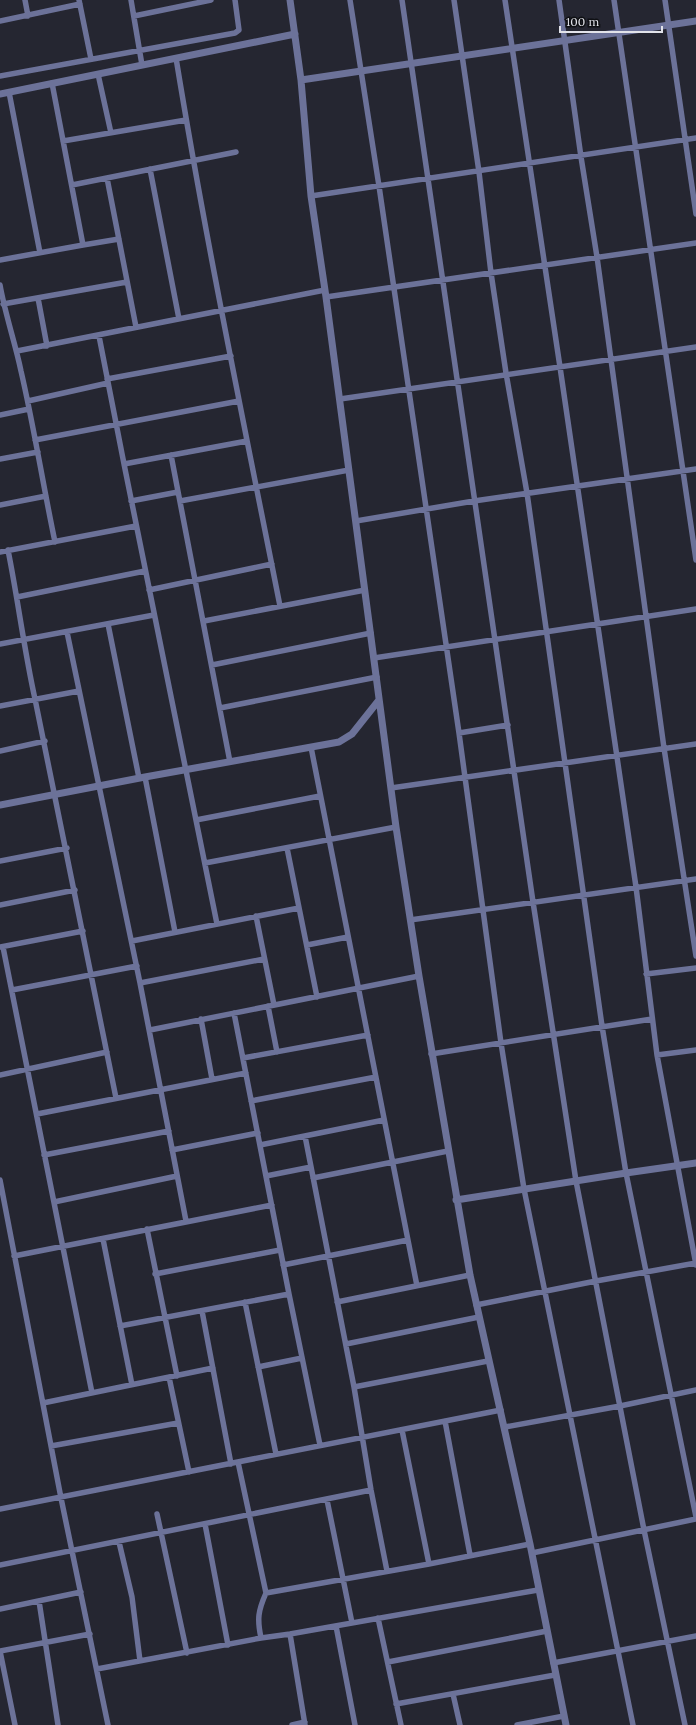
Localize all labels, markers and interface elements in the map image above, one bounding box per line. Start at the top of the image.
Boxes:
scale bar [560,8,662,34]
text: 100 m [566,14,599,29]

